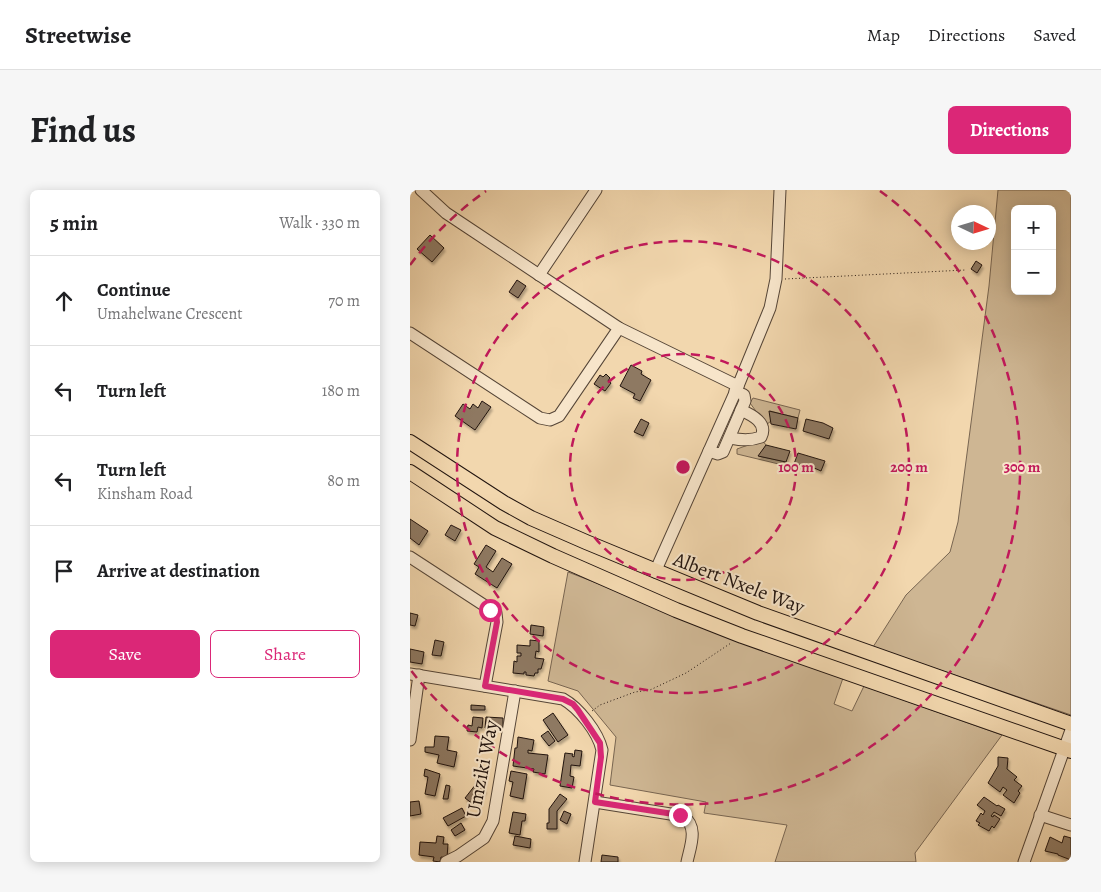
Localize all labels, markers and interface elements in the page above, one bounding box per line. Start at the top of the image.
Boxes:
text: Streetwise [25,19,131,51]
text: Map [867,23,900,47]
text: Directions [928,23,1005,47]
text: Saved [1033,23,1076,47]
text: Find us [30,106,136,154]
button: Directions [948,106,1071,154]
north arrow [951,205,996,250]
map controls [1011,205,1056,295]
button: + [1011,205,1056,250]
text: 5 min [50,209,98,237]
text: Walk · 330 m [279,212,360,234]
button: − [1011,250,1056,295]
text: Continue [97,277,171,303]
icon: ahead [50,287,78,315]
text: 70 m [328,290,360,312]
text: Umahelwane Crescent [97,303,243,325]
icon: left [50,377,78,405]
text: Turn left [97,378,166,404]
text: 180 m [322,380,360,402]
text: Turn left [97,457,166,483]
text: 100 m [778,457,814,477]
text: 200 m [890,457,928,477]
text: 300 m [1004,457,1041,477]
centre of rings [674,458,692,476]
icon: left [50,467,78,495]
text: 80 m [327,470,360,492]
text: Kinsham Road [97,483,193,505]
street label: Albert Nxele Way [669,545,810,621]
icon: arrive [50,557,78,585]
text: Arrive at destination [97,558,260,584]
route start [479,599,502,622]
button: Save [50,630,200,678]
button: Share [210,630,360,678]
street label: Umziki Way [459,717,505,820]
route end [669,804,692,827]

